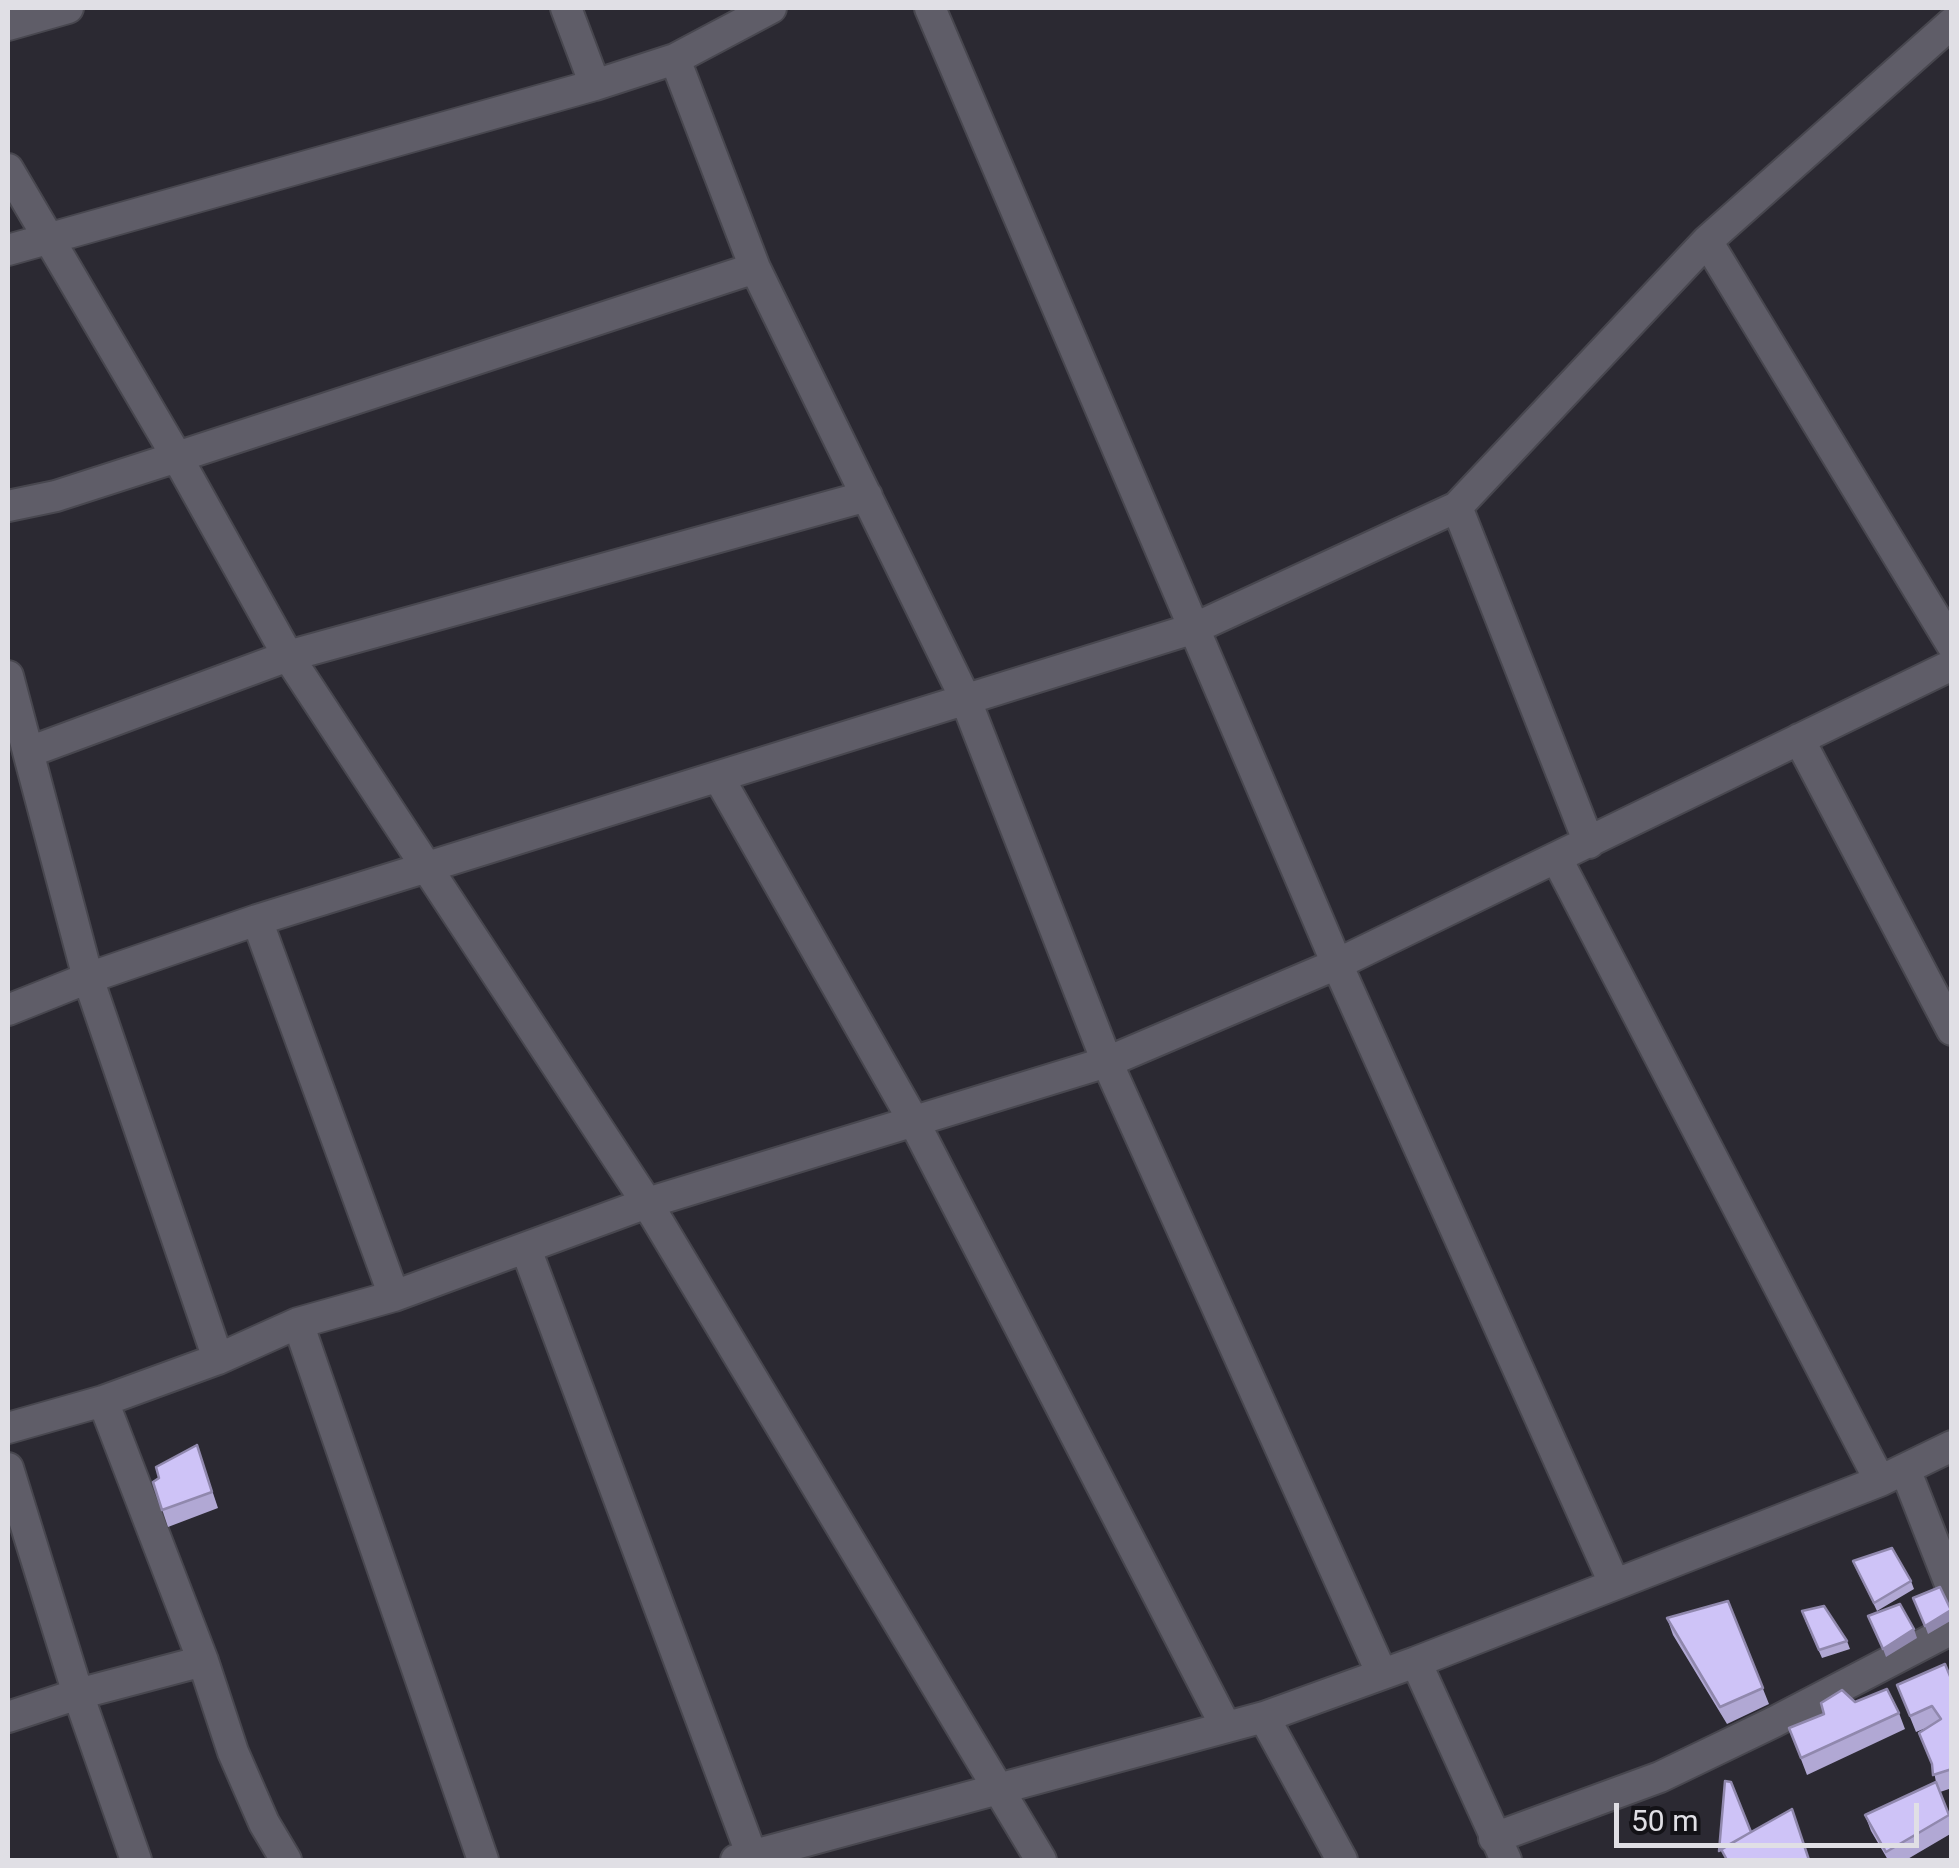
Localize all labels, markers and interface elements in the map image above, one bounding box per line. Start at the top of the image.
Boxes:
scale bar [1619,1783,1924,1845]
text: 50 m [1631,1803,1698,1838]

